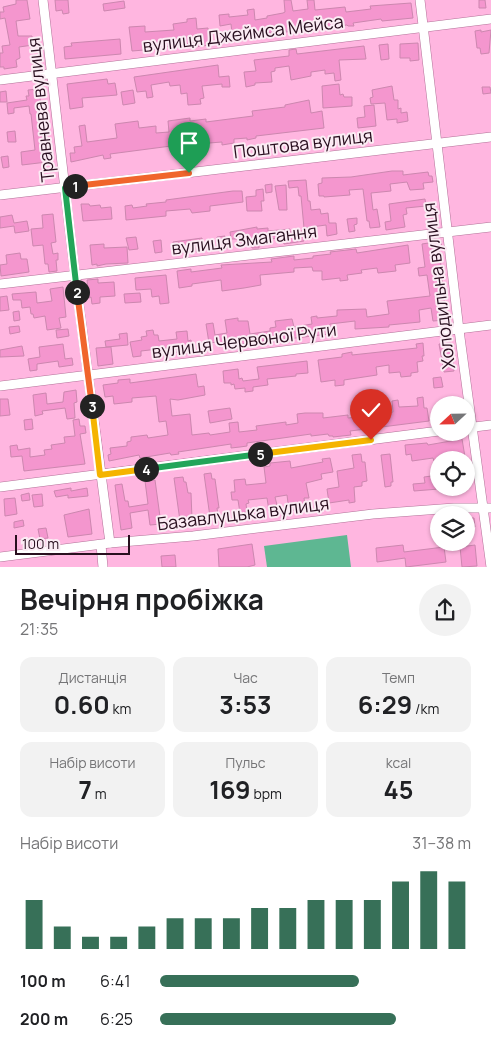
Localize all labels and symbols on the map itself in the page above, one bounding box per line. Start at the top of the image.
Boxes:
street label: вулиця Джеймса Мейса [141,9,345,57]
street label: Травнева вулиця [20,37,60,183]
pin [168,122,210,173]
street label: Поштова вулиця [232,123,374,163]
pin: 1 [62,174,88,198]
street label: Холодильна вулиця [416,201,460,371]
street label: вулиця Змагання [170,218,318,260]
pin: 2 [64,280,90,304]
street label: вулиця Червоної Рути [150,317,338,363]
pin [350,389,392,440]
pin: 3 [80,394,104,418]
north arrow [430,396,475,441]
pin: 5 [248,442,272,466]
pin: 4 [134,456,158,482]
street label: Базавлуцька вулиця [156,491,330,535]
scale bar [15,532,130,555]

